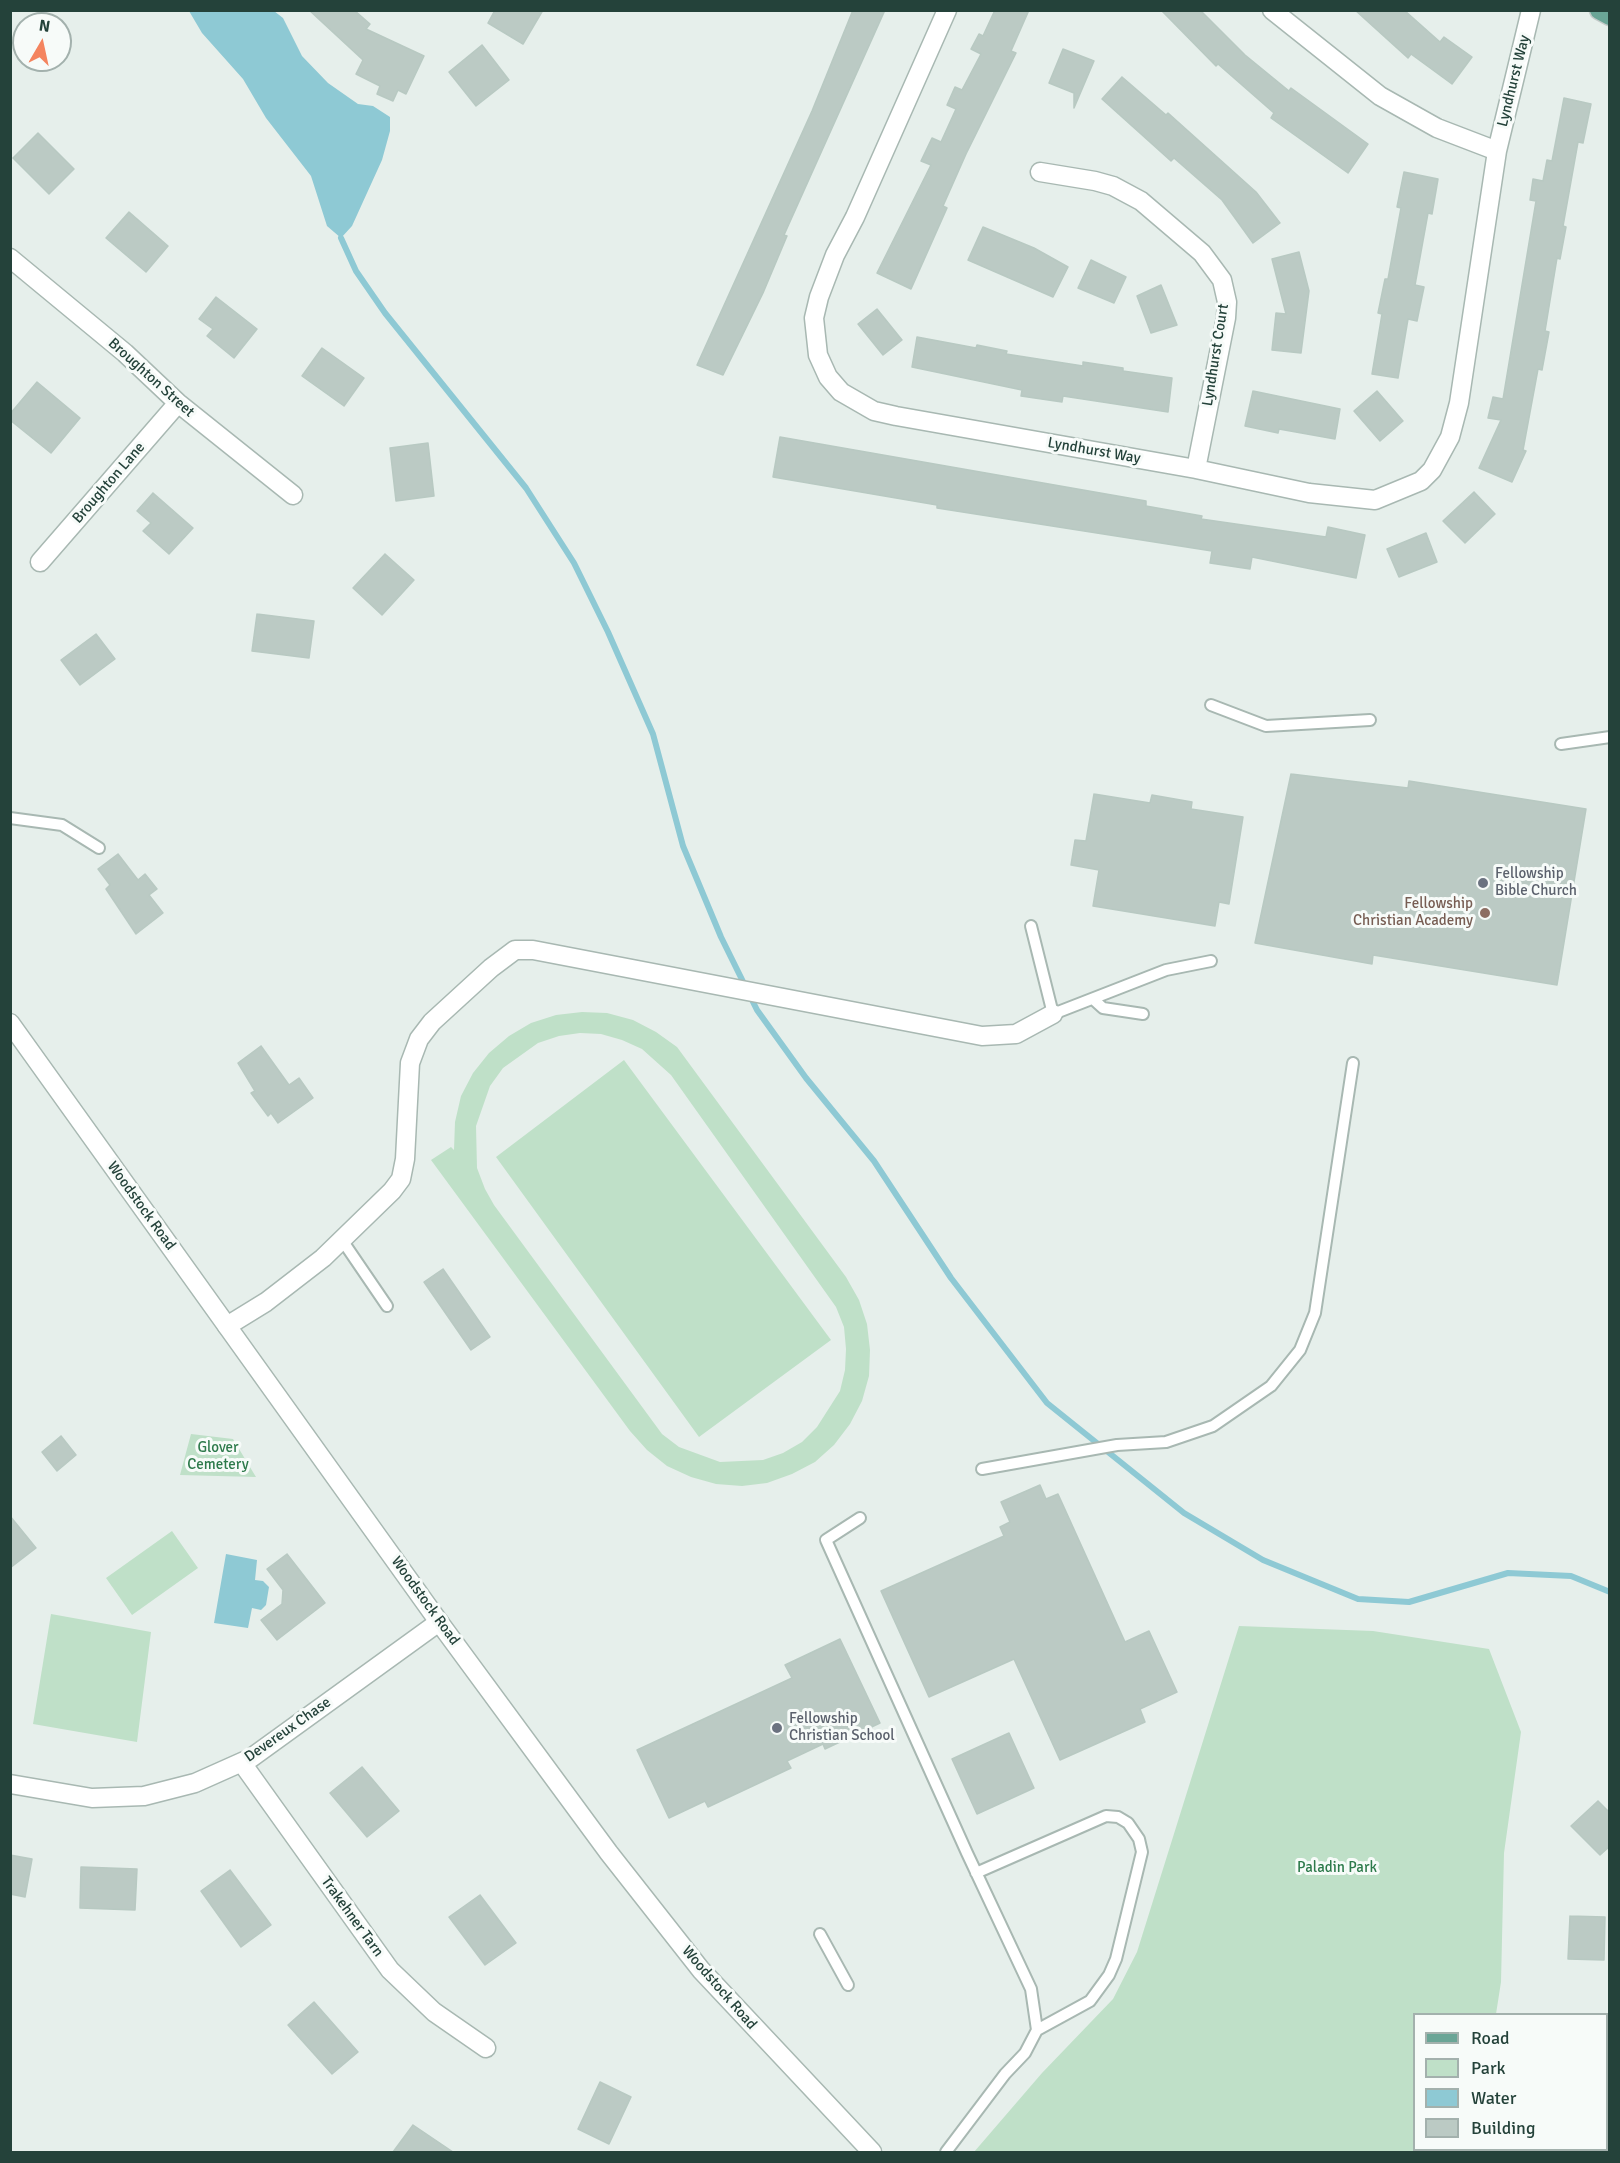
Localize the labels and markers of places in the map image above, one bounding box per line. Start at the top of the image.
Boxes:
place label: Fellowship Bible Church [1495,865,1577,900]
marker: Fellowship Bible Church [1476,876,1490,890]
place label: Fellowship Christian Academy [1353,895,1473,930]
marker: Fellowship Christian Academy [1478,906,1492,920]
place label: Fellowship Christian School [789,1710,895,1745]
marker: Fellowship Christian School [770,1721,784,1735]

